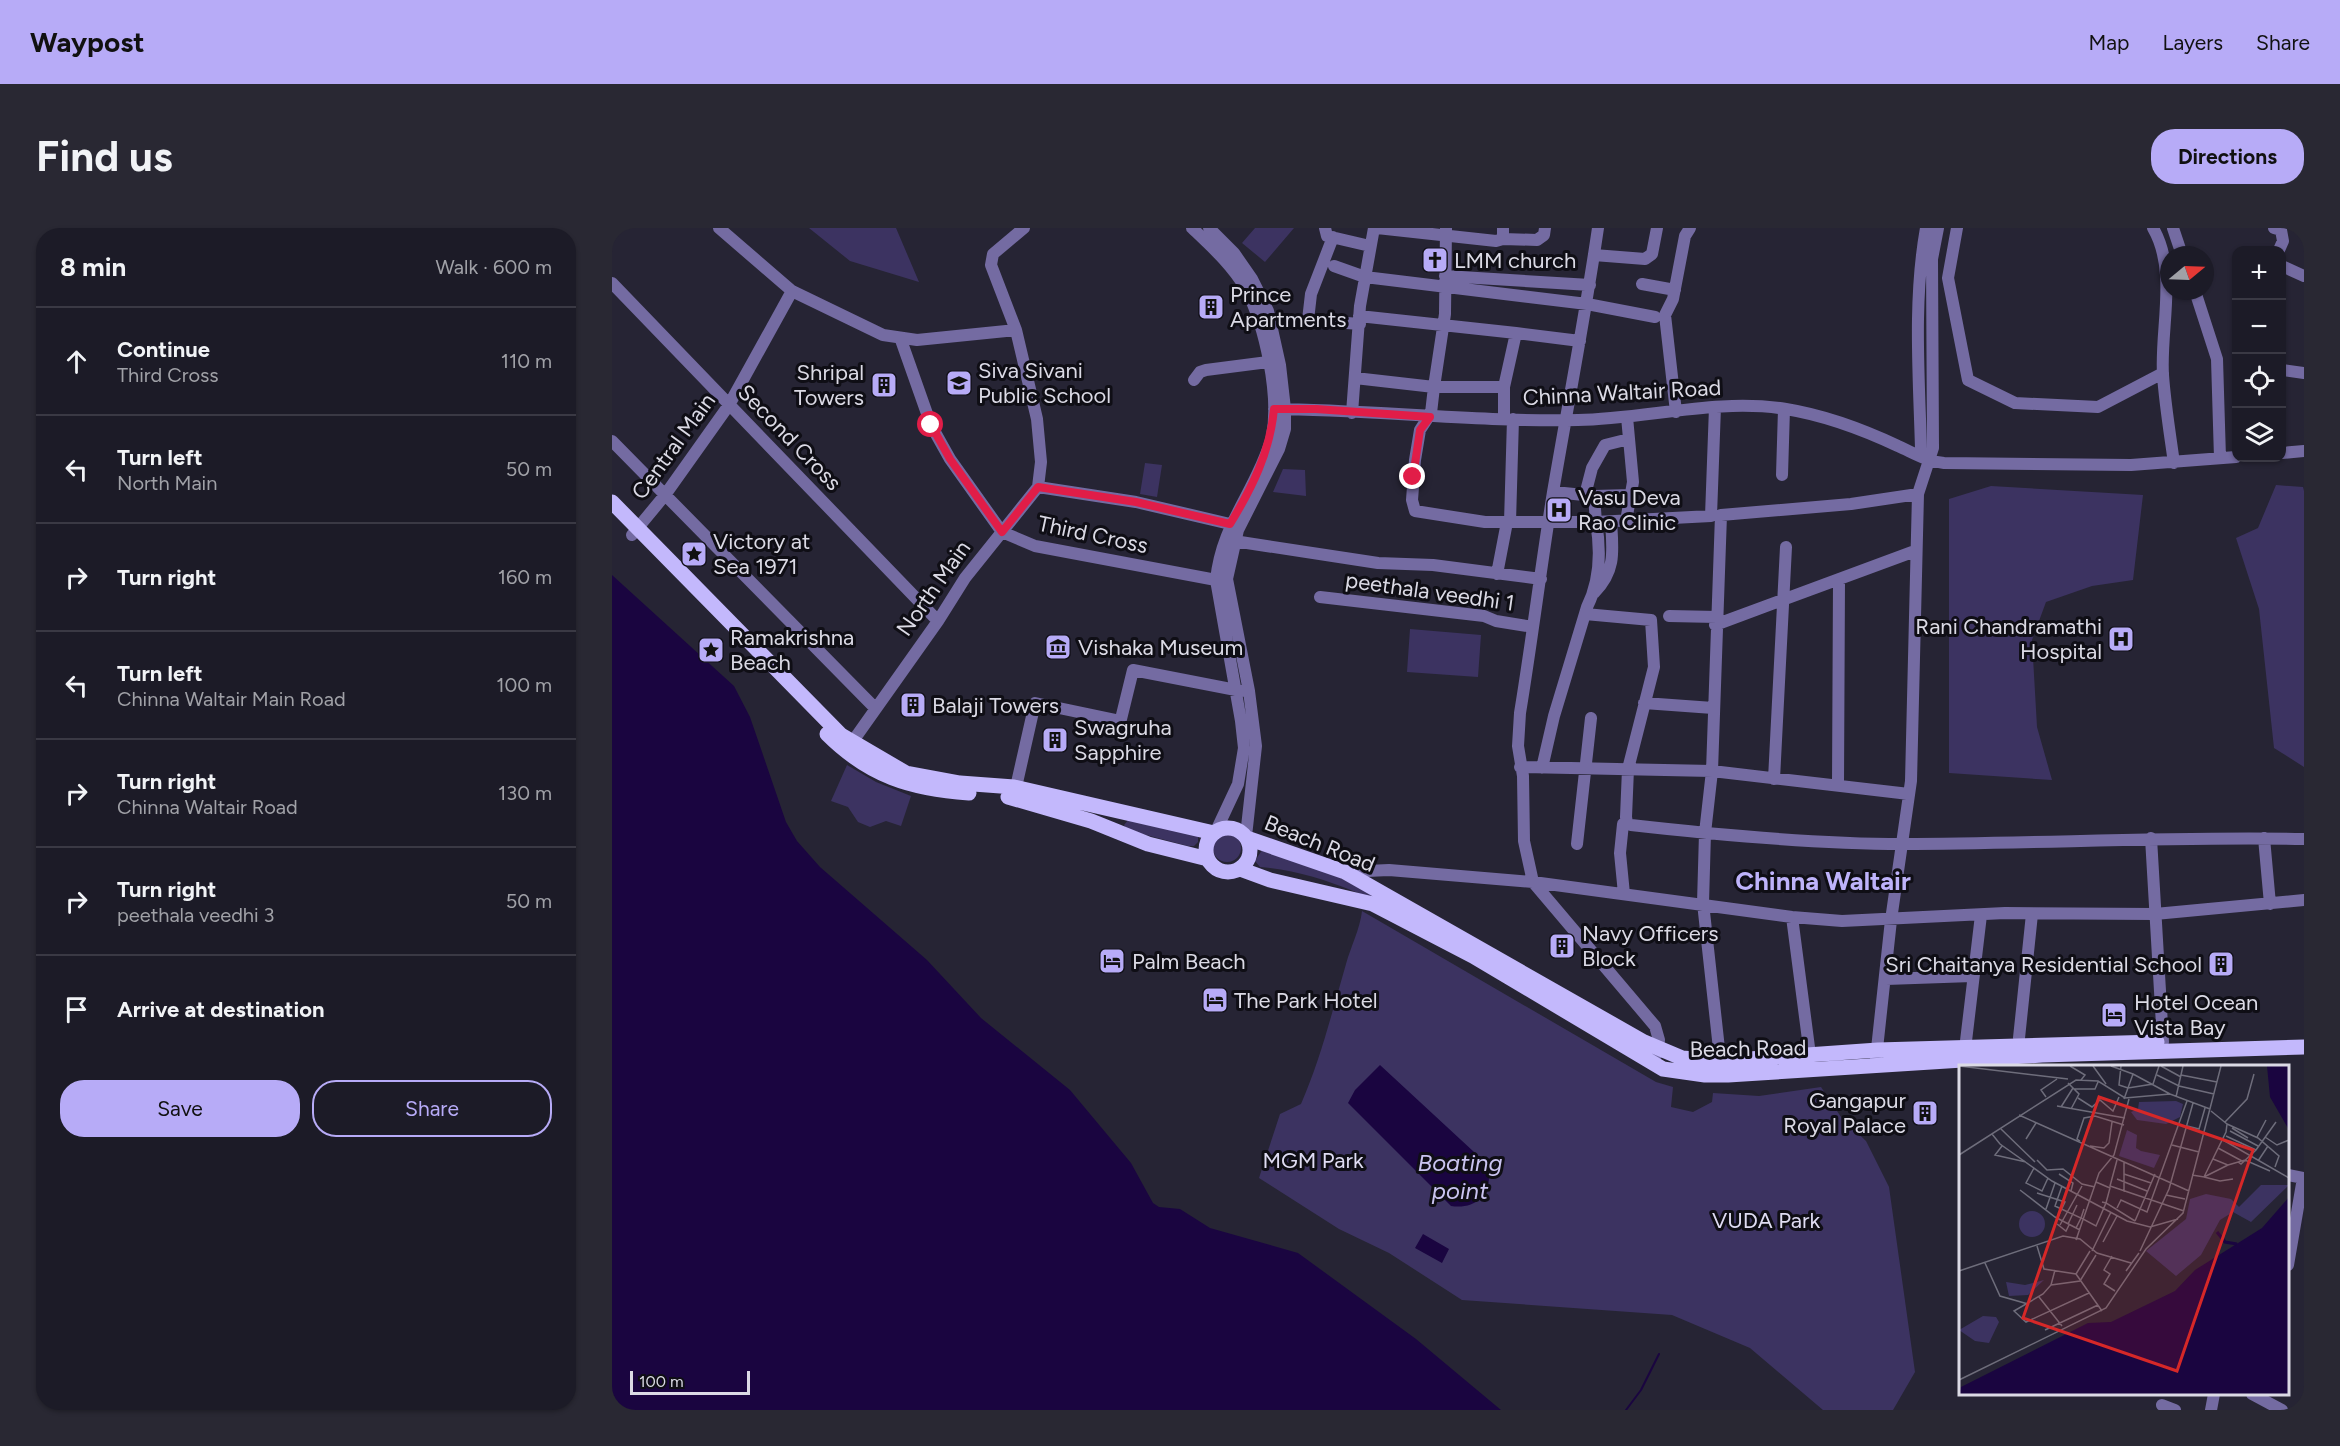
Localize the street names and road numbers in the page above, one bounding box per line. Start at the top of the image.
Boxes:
street label: Chinna Waltair Road [1522,374,1722,411]
street label: Second Cross [732,379,847,496]
street label: Central Main [626,388,721,505]
street label: Third Cross [1035,510,1150,559]
street label: North Main [891,535,976,641]
street label: peethala veedhi 1 [1344,566,1516,617]
street label: Beach Road [1261,809,1379,878]
street label: Beach Road [1689,1034,1807,1063]

